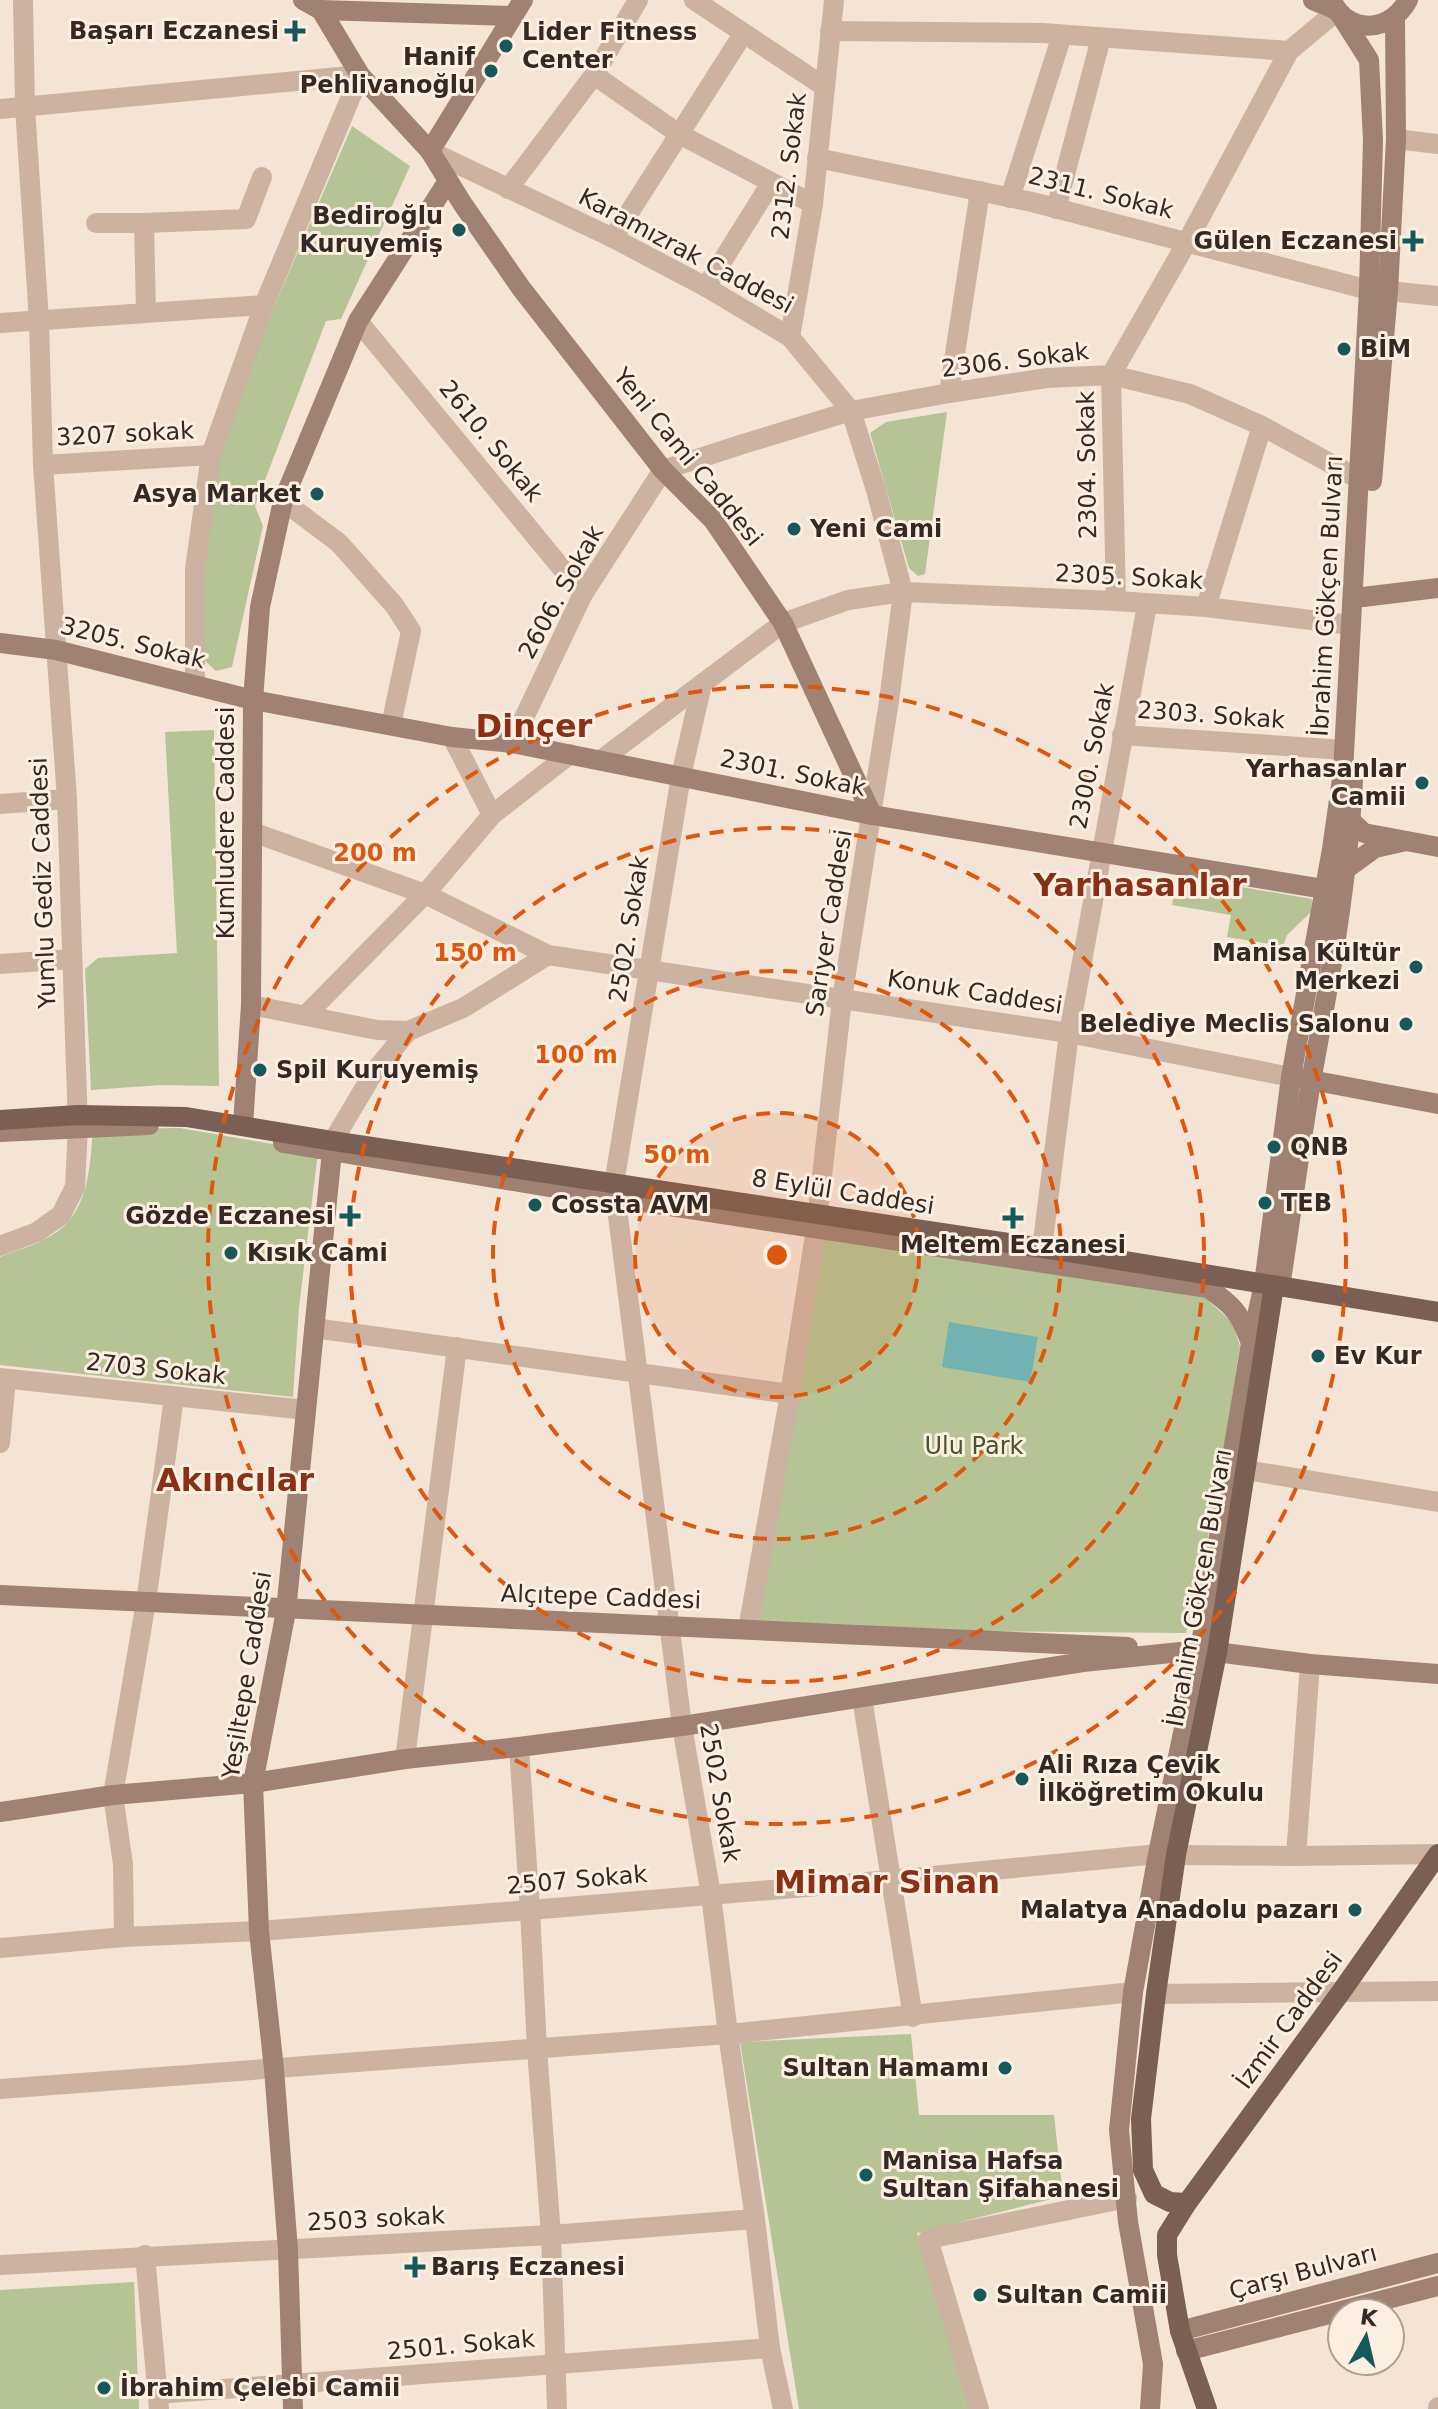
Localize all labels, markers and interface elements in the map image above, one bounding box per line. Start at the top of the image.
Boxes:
place label: Başarı Eczanesi [69,17,279,45]
place label: Lider Fitness Center [522,18,697,74]
marker: Başarı Eczanesi [286,22,304,40]
marker: Lider Fitness Center [497,37,515,55]
place label: Hanif Pehlivanoğlu [300,43,476,99]
marker: Hanif Pehlivanoğlu [482,62,500,80]
street label: 2312. Sokak [766,91,812,241]
street label: 2311. Sokak [1026,161,1176,225]
street label: Karamızrak Caddesi [574,182,798,320]
place label: Bediroğlu Kuruyemiş [299,202,443,258]
marker: Bediroğlu Kuruyemiş [450,221,468,239]
place label: Gülen Eczanesi [1194,227,1397,255]
marker: Gülen Eczanesi [1404,232,1422,250]
place label: BİM [1360,334,1411,363]
street label: 2306. Sokak [940,337,1090,383]
marker: BİM [1335,340,1353,358]
street label: Yeni Cami Caddesi [607,362,768,552]
street label: 2610. Sokak [433,375,549,508]
street label: 2304. Sokak [1072,391,1102,539]
street label: 3207 sokak [55,416,195,452]
street label: İbrahim Gökçen Bulvarı [1305,455,1348,737]
place label: Asya Market [133,480,301,508]
marker: Asya Market [308,485,326,503]
place label: Yeni Cami [809,515,942,543]
street label: 2606. Sokak [513,520,609,664]
marker: Yeni Cami [785,520,803,538]
street label: 2305. Sokak [1054,559,1204,595]
street label: 3205. Sokak [58,611,208,675]
street label: 2300. Sokak [1064,680,1120,831]
street label: 2303. Sokak [1136,696,1286,734]
street label: Kumludere Caddesi [212,707,240,939]
district label: Dinçer [476,707,593,745]
street label: 2301. Sokak [718,744,869,802]
place label: Yarhasanlar Camii [1245,755,1406,811]
street label: Yumlu Gediz Caddesi [25,757,61,1010]
marker: Yarhasanlar Camii [1413,774,1431,792]
street label: Sarıyer Caddesi [800,828,858,1018]
text: 200 m [333,839,417,867]
street label: 2502. Sokak [604,853,654,1004]
district label: Yarhasanlar [1032,866,1247,904]
text: 150 m [433,939,517,967]
place label: Manisa Kültür Merkezi [1212,939,1400,995]
marker: Manisa Kültür Merkezi [1407,958,1425,976]
street label: Konuk Caddesi [885,964,1065,1020]
place label: Belediye Meclis Salonu [1079,1010,1390,1038]
marker: Belediye Meclis Salonu [1397,1015,1415,1033]
text: 100 m [534,1041,618,1069]
place label: Spil Kuruyemiş [276,1056,479,1084]
marker: Spil Kuruyemiş [251,1061,269,1079]
place label: QNB [1290,1133,1349,1161]
marker: QNB [1265,1138,1283,1156]
text: 50 m [644,1141,710,1169]
street label: 8 Eylül Caddesi [750,1164,936,1220]
place label: TEB [1281,1189,1332,1217]
place label: Cossta AVM [551,1191,709,1219]
marker: TEB [1256,1194,1274,1212]
marker: Cossta AVM [526,1196,544,1214]
place label: Gözde Eczanesi [125,1202,334,1230]
marker: Gözde Eczanesi [341,1207,359,1225]
marker: Meltem Eczanesi [1004,1209,1022,1227]
place label: Meltem Eczanesi [900,1231,1126,1259]
place label: Kısık Cami [247,1239,388,1267]
centre of rings [763,1241,791,1269]
marker: Kısık Cami [222,1244,240,1262]
place label: Ev Kur [1334,1342,1422,1370]
marker: Ev Kur [1309,1347,1327,1365]
street label: 2703 Sokak [85,1348,228,1390]
park label: Ulu Park [925,1432,1024,1460]
street label: İbrahim Gökçen Bulvarı [1160,1447,1237,1729]
district label: Akıncılar [156,1461,314,1499]
street label: Yeşiltepe Caddesi [217,1569,277,1782]
street label: Alçıtepe Caddesi [500,1580,702,1614]
street label: 2502 Sokak [694,1721,746,1865]
place label: Ali Rıza Çevik İlköğretim Okulu [1038,1751,1264,1807]
marker: Ali Rıza Çevik İlköğretim Okulu [1013,1770,1031,1788]
street label: 2507 Sokak [506,1860,648,1900]
district label: Mimar Sinan [774,1863,1000,1901]
place label: Malatya Anadolu pazarı [1020,1896,1339,1924]
marker: Malatya Anadolu pazarı [1346,1901,1364,1919]
street label: İzmir Caddesi [1229,1945,1348,2094]
place label: Sultan Hamamı [783,2054,989,2082]
marker: Sultan Hamamı [996,2059,1014,2077]
place label: Manisa Hafsa Sultan Şifahanesi [882,2147,1119,2203]
marker: Manisa Hafsa Sultan Şifahanesi [857,2166,875,2184]
street label: 2503 sokak [306,2201,446,2237]
street label: Çarşı Bulvarı [1226,2239,1380,2305]
place label: Barış Eczanesi [431,2253,625,2281]
marker: Barış Eczanesi [406,2258,424,2276]
place label: Sultan Camii [996,2281,1167,2309]
marker: Sultan Camii [971,2286,989,2304]
north arrow [1326,2297,1406,2377]
text: K [1359,2304,1380,2331]
street label: 2501. Sokak [386,2325,536,2365]
place label: İbrahim Çelebi Camii [120,2373,400,2402]
marker: İbrahim Çelebi Camii [95,2379,113,2397]

